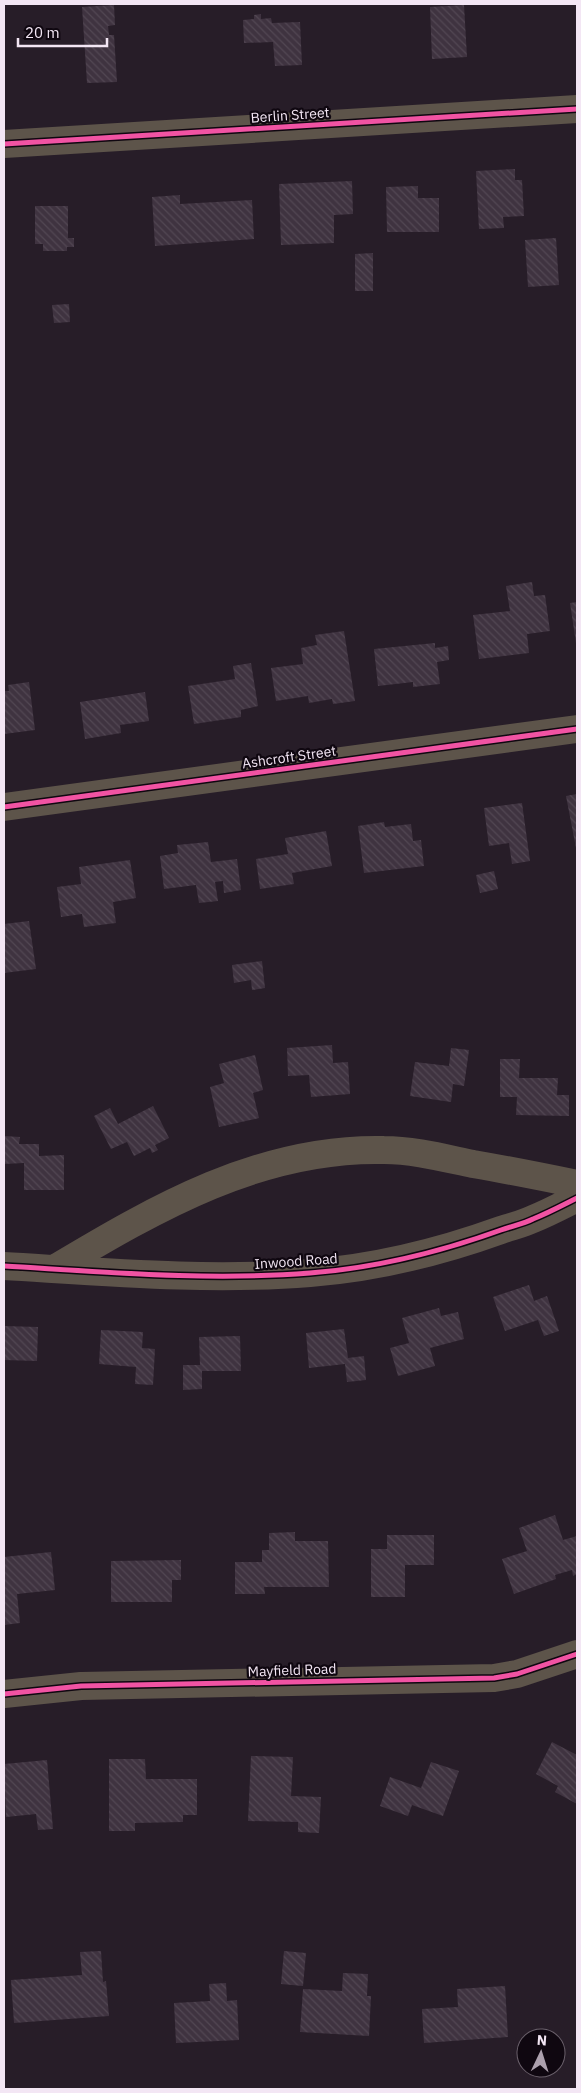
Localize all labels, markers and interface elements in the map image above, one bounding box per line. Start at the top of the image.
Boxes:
scale bar [18,15,106,47]
text: 20 m [25,23,60,42]
street label: Berlin Street [250,103,330,127]
street label: Ashcroft Street [241,741,337,773]
street label: Inwood Road [254,1249,338,1273]
street label: Mayfield Road [247,1659,337,1681]
north arrow [516,2028,566,2078]
text: N [536,2031,548,2049]

